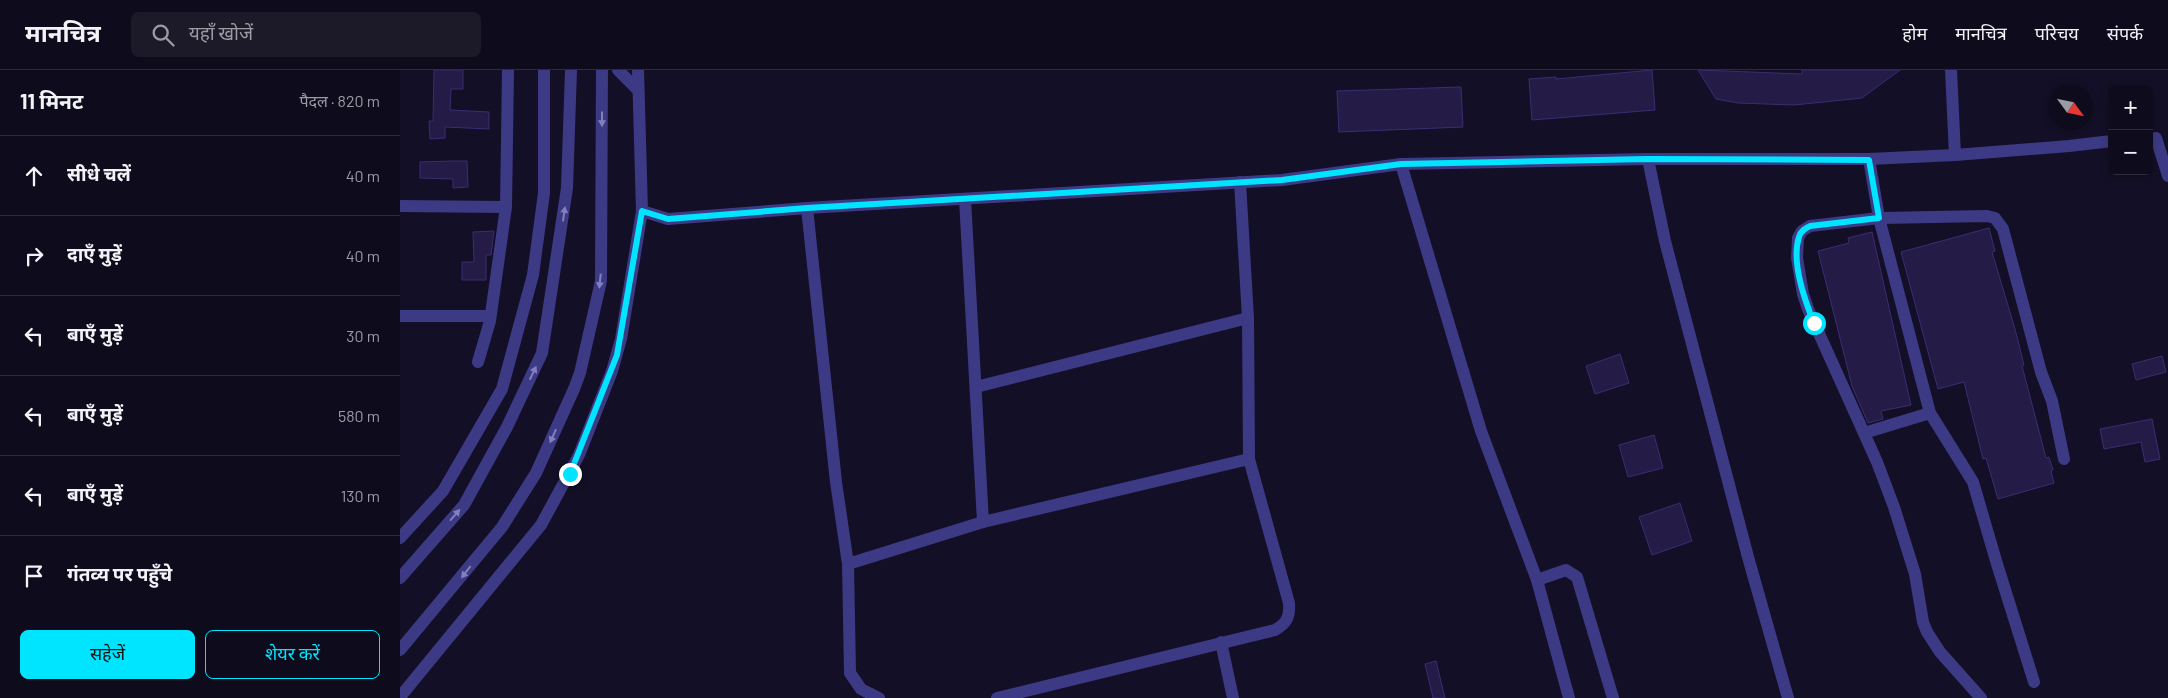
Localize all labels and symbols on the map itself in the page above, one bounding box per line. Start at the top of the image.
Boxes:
north arrow [2048,85,2093,130]
one-way arrow [598,111,606,127]
one-way arrow [560,206,568,222]
one-way arrow [596,273,604,289]
route start [1803,312,1826,335]
one-way arrow [529,366,537,380]
one-way arrow [549,429,557,443]
route end [559,463,582,486]
one-way arrow [449,509,461,521]
one-way arrow [460,565,471,578]

